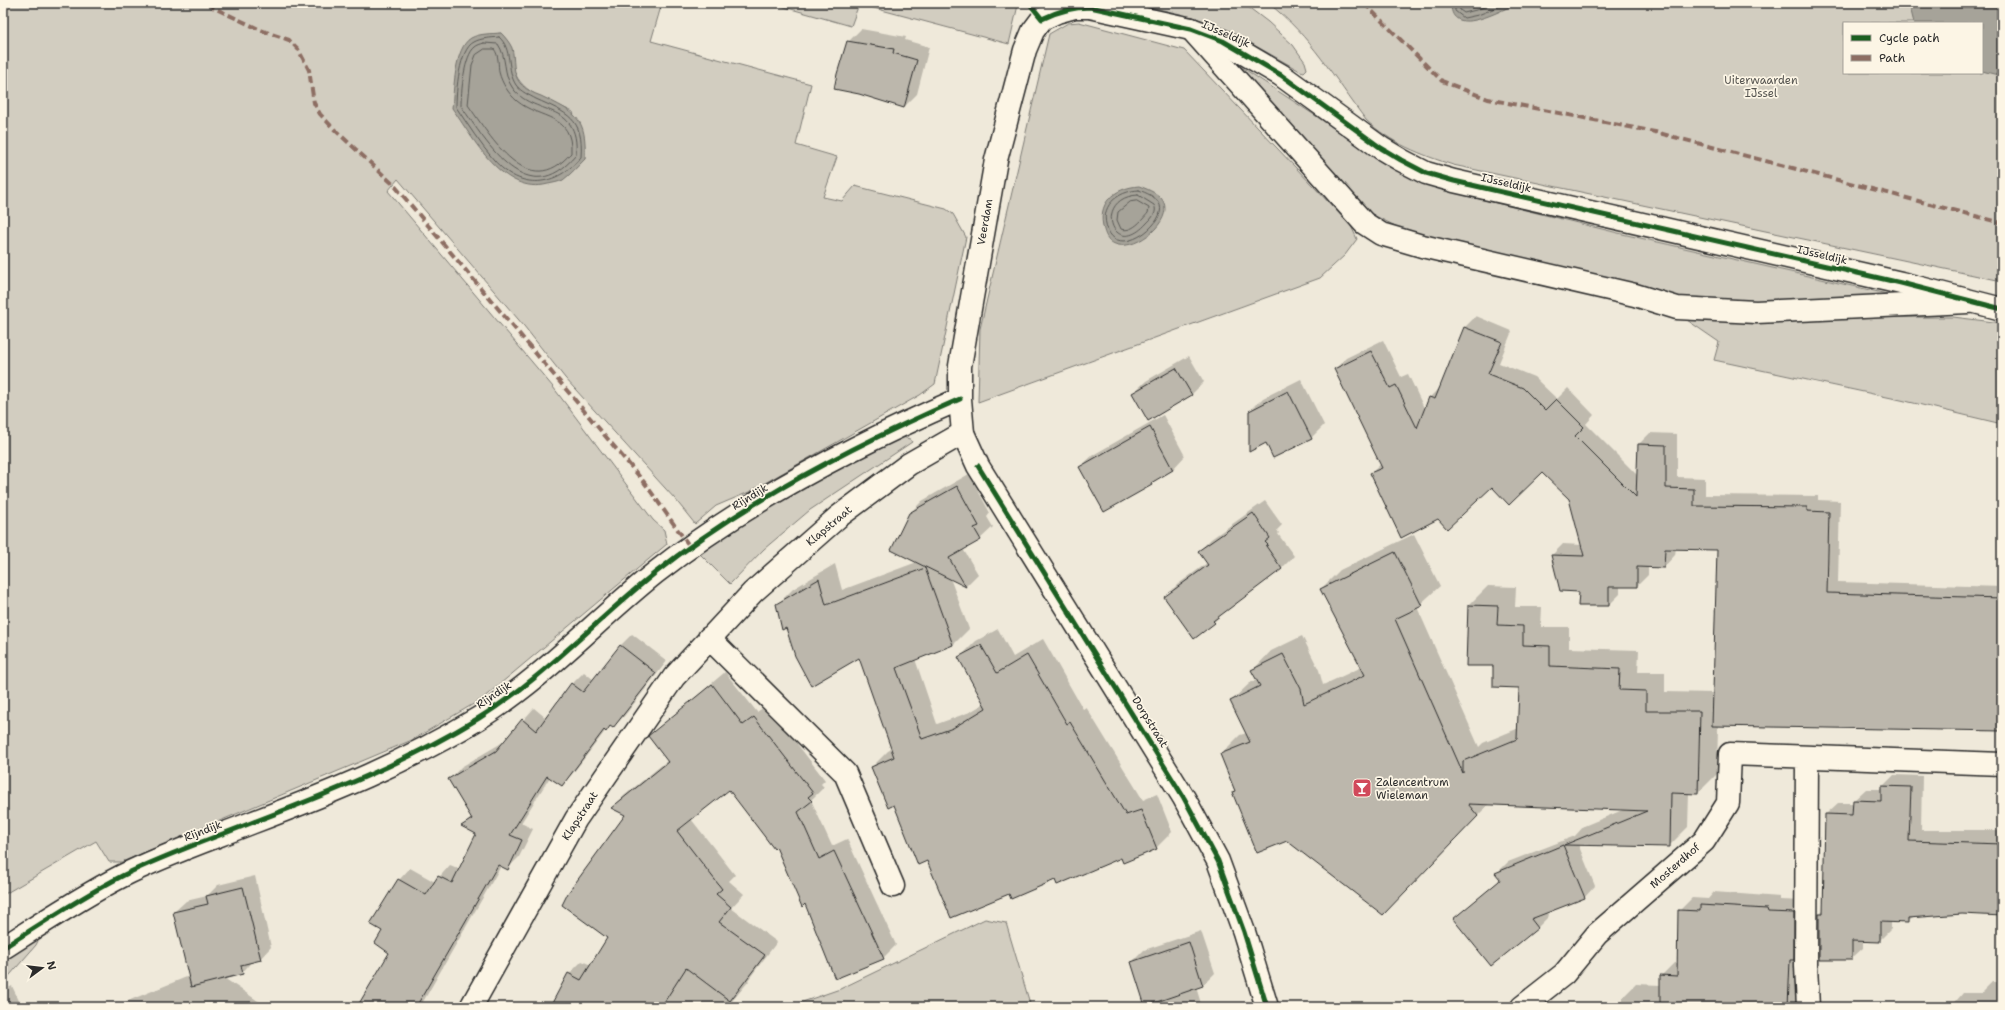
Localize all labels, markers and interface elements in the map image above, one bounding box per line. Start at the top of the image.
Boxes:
street label: IJsseldijk [1199,17,1253,51]
legend [1843,22,1983,74]
text: Cycle path [1879,30,1940,46]
text: Path [1879,50,1905,66]
park label: Uiterwaarden IJssel [1724,73,1798,101]
street label: IJsseldijk [1479,170,1533,196]
street label: Veerdam [974,197,997,246]
street label: IJsseldijk [1795,242,1849,268]
street label: Rijndijk [729,480,771,514]
street label: Klapstraat [803,502,855,550]
street label: Rijndijk [473,678,515,712]
street label: Dorpstraat [1128,694,1172,750]
place label: Zalencentrum Wieleman [1376,775,1449,803]
bar icon: Zalencentrum Wieleman [1351,777,1373,799]
street label: Klapstraat [559,788,602,843]
street label: Rijndijk [182,817,224,845]
street label: Mosterdhof [1647,839,1704,892]
north arrow [22,948,62,988]
text: N [43,959,60,972]

